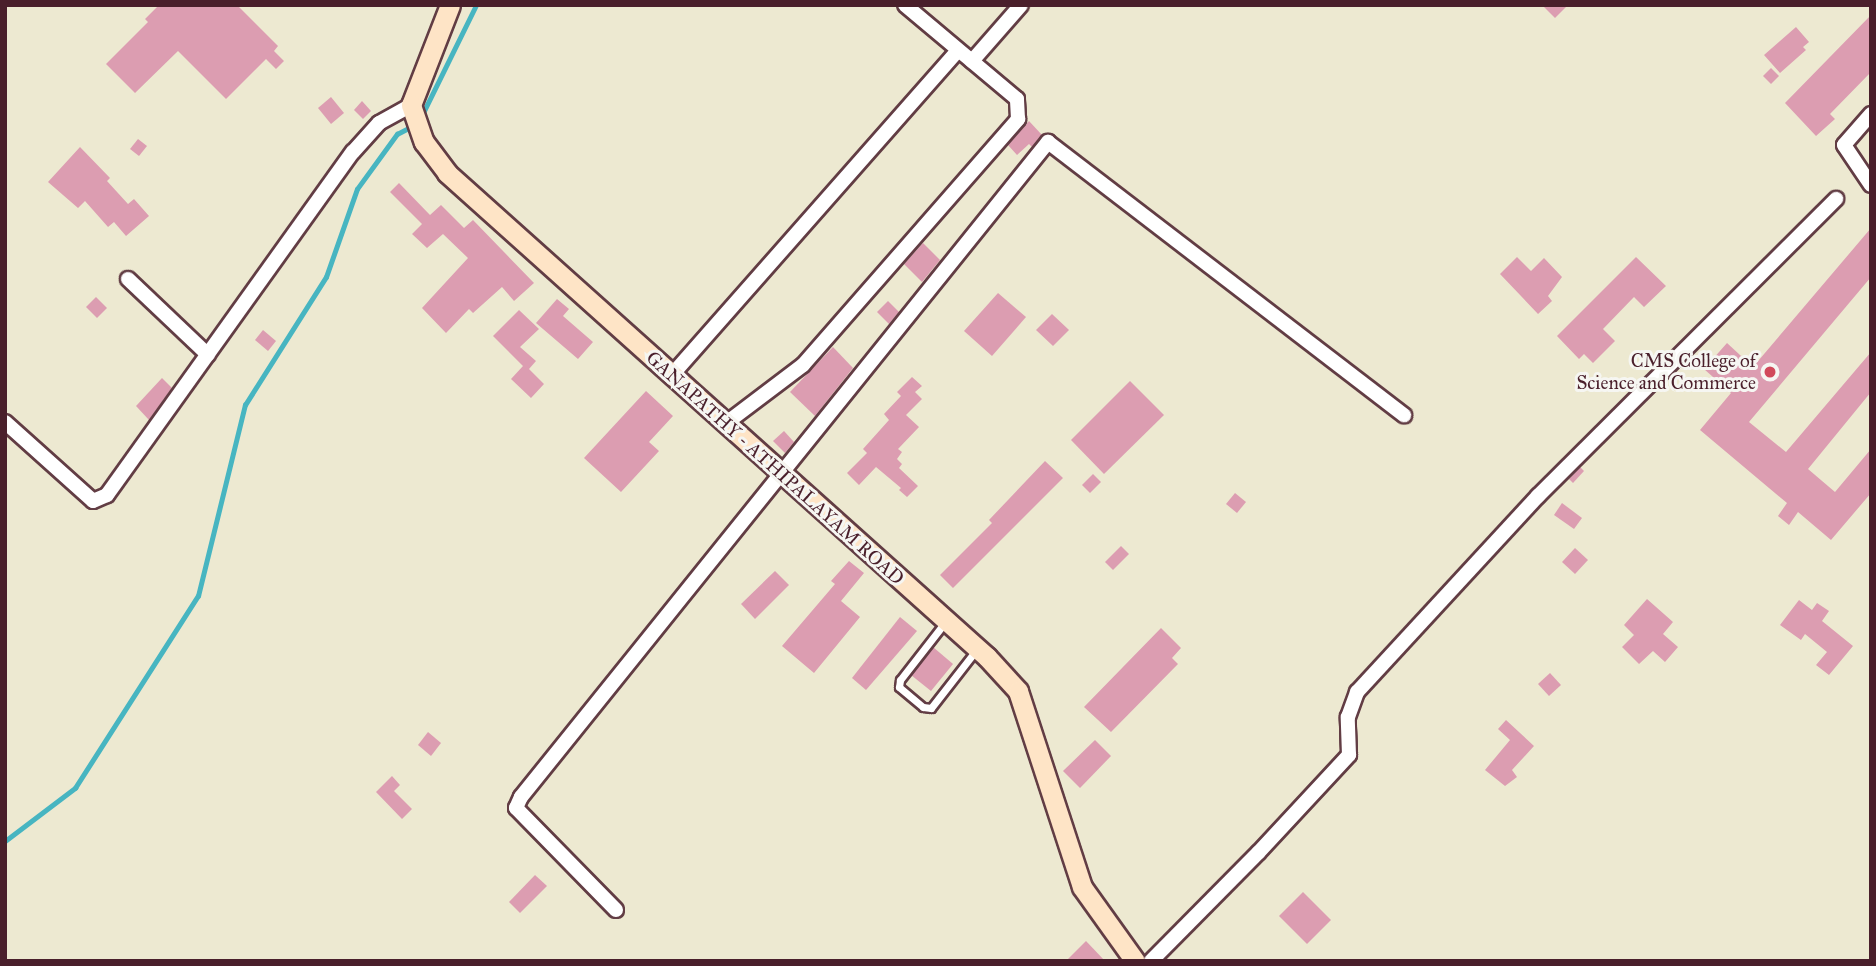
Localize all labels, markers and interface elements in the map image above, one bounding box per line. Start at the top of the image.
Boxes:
street label: GANAPATHY - ATHIPALAYAM ROAD [641,346,909,590]
place label: CMS College of Science and Commerce [1576,350,1756,394]
marker: CMS College of Science and Commerce [1762,364,1778,380]

